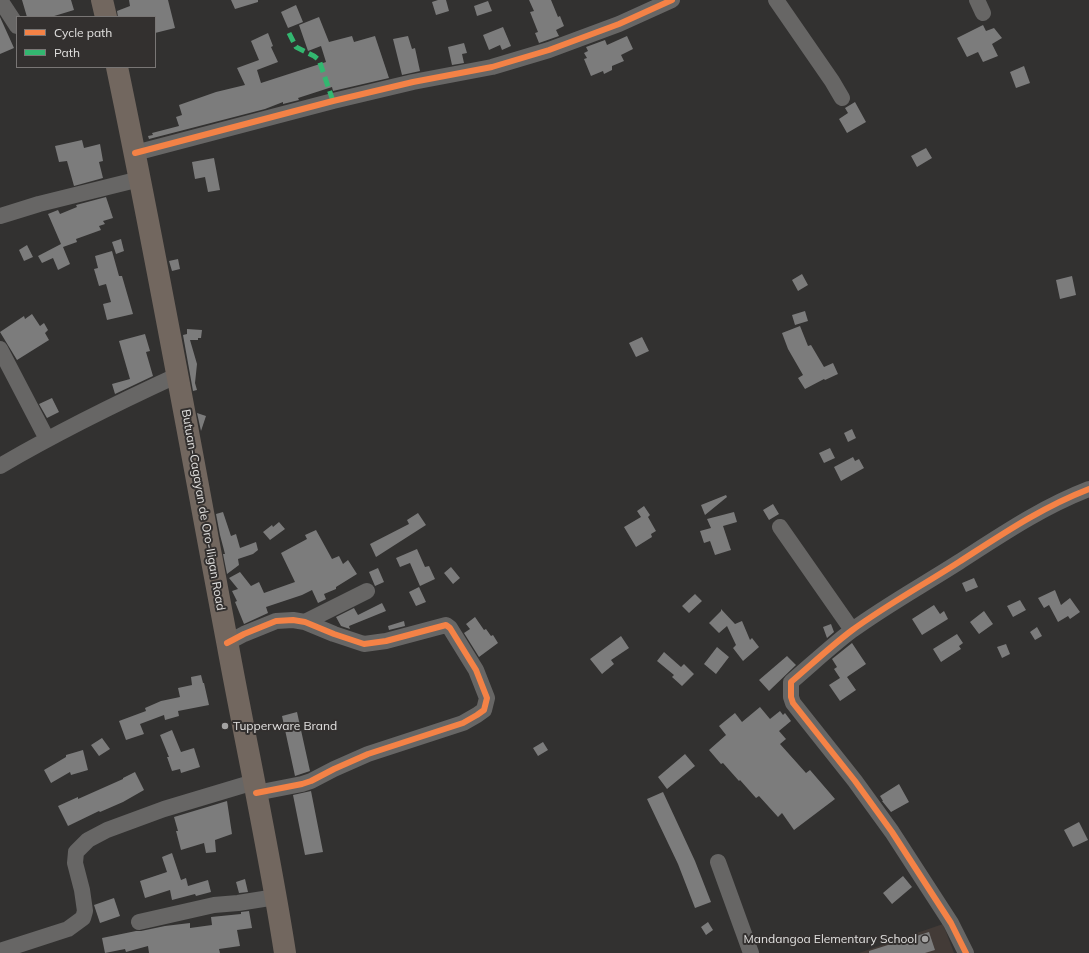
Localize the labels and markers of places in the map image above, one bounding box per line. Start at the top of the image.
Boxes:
place label: Tupperware Brand [233,719,337,733]
marker: Tupperware Brand [220,721,230,731]
place label: Mandangoa Elementary School [743,932,917,946]
marker: Mandangoa Elementary School [920,934,930,944]

